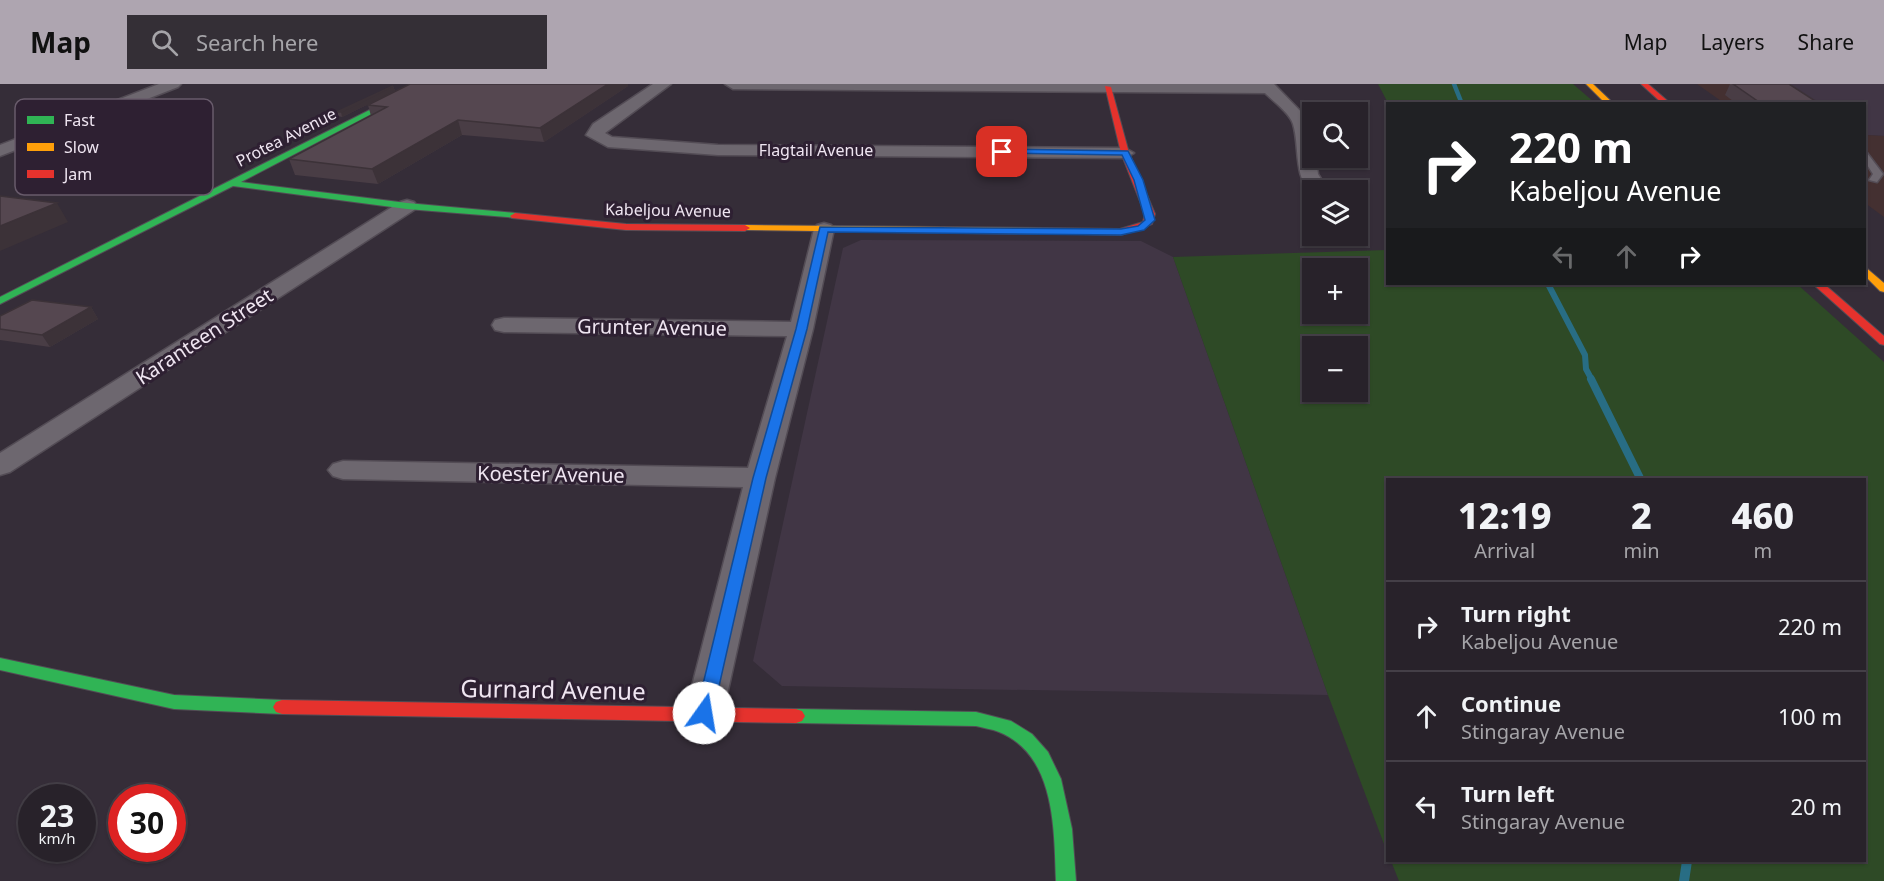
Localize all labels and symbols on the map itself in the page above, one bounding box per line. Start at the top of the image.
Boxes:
legend [15,99,213,195]
street label: Protea Avenue [232,102,340,172]
text: Fast [64,109,95,131]
pin [976,126,1027,177]
text: Slow [64,136,99,158]
street label: Flagtail Avenue [759,139,873,161]
text: Jam [62,163,92,185]
street label: Kabeljou Avenue [605,198,731,222]
street label: Karanteen Street [130,282,278,390]
street label: Grunter Avenue [577,312,727,342]
street label: Koester Avenue [477,459,625,489]
street label: Gurnard Avenue [460,671,646,707]
position arrow [672,681,736,745]
speed limit sign: 30 [108,784,186,862]

